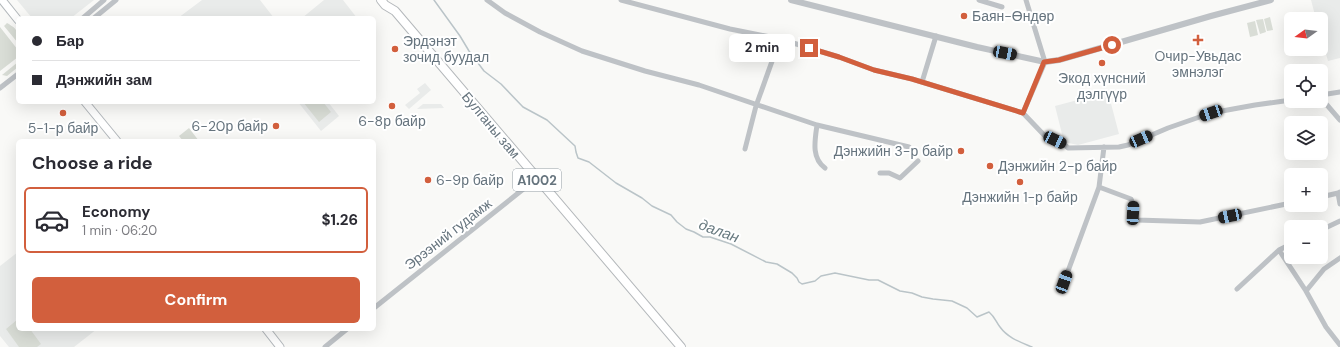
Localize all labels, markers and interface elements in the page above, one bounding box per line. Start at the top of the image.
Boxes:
place label: Баян-Өндөр [972,7,1054,25]
marker: Баян-Өндөр [959,11,969,21]
north arrow [1284,12,1328,56]
map controls [1284,12,1328,264]
text: Бар [56,31,84,51]
place label: Эрдэнэт зочид буудал [403,32,489,66]
callout: 2 min [729,34,795,62]
marker: Oчир-Увьдас эмнэлэг [1192,34,1204,46]
route start [1103,36,1121,54]
text: 2 min [745,39,779,56]
route end [800,39,818,57]
marker: Эрдэнэт зочид буудал [390,44,400,54]
car [992,45,1018,61]
place label: Oчир-Увьдас эмнэлэг [1154,47,1242,81]
marker: Экод хүнсний дэлгүүр [1097,58,1107,68]
button: locate [1284,64,1328,108]
place label: Экод хүнсний дэлгүүр [1058,69,1146,103]
text: Дэнжийн зам [56,70,152,90]
street label: Булганы зам [458,88,524,162]
marker: 6-8р байр [387,101,397,111]
car [1198,103,1224,123]
marker: 5-1-р байр [58,108,68,118]
place label: 6-8р байр [358,112,426,130]
button: layers [1284,116,1328,160]
place label: 6-20р байр [192,117,268,135]
place label: 5-1-р байр [28,119,99,137]
marker: 6-20р байр [271,121,281,131]
car [1042,129,1068,151]
car [1128,129,1154,149]
place label: Дэнжийн 3-р байр [834,142,953,160]
marker: Дэнжийн 3-р байр [956,146,966,156]
text: Choose a ride [32,151,153,175]
place label: Дэнжийн 2-р байр [998,157,1117,175]
marker: Дэнжийн 2-р байр [985,161,995,171]
button: + [1284,168,1328,212]
road number: A1002 [513,169,561,191]
place label: 6-9р байр [436,171,504,189]
marker: 6-9р байр [423,175,433,185]
marker: Дэнжийн 1-р байр [1015,177,1025,187]
place label: Дэнжийн 1-р байр [962,188,1078,206]
street label: Эрээний гудамж [401,194,496,274]
car [1126,201,1140,225]
icon: car [34,202,70,238]
text: Economy [82,202,150,222]
car [1217,208,1243,224]
text: $1.26 [322,210,358,230]
water label: далан [696,215,742,247]
button: − [1284,220,1328,264]
text: 1 min · 06:20 [82,222,157,239]
car [1054,269,1074,295]
button: Confirm [32,277,360,323]

